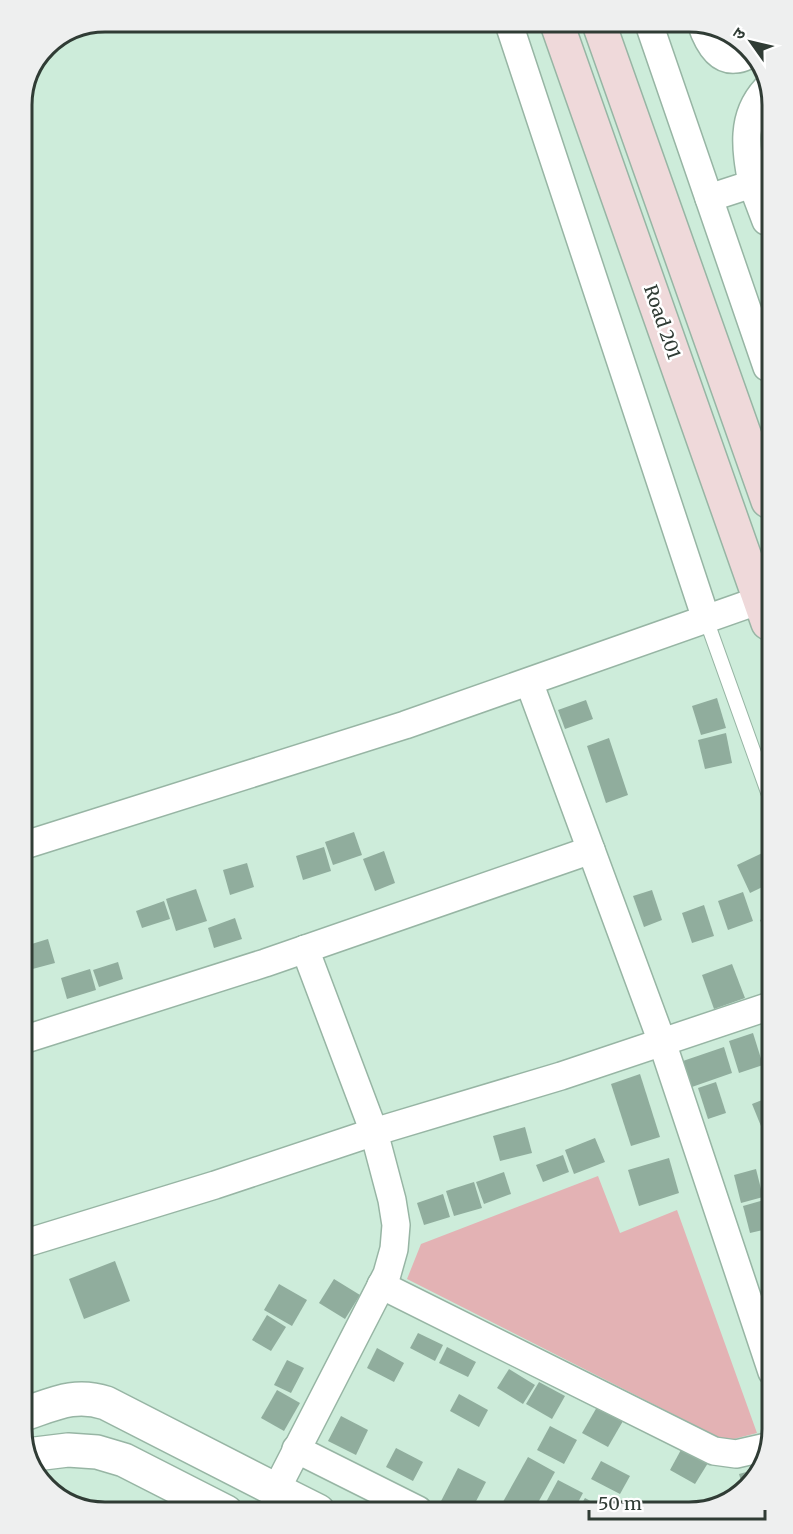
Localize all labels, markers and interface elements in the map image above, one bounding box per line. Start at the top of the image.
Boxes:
north arrow [721,12,781,72]
text: उ [728,24,750,43]
street label: Road 201 [639,282,686,362]
scale bar [589,1483,764,1521]
text: 50 m [598,1492,642,1515]

